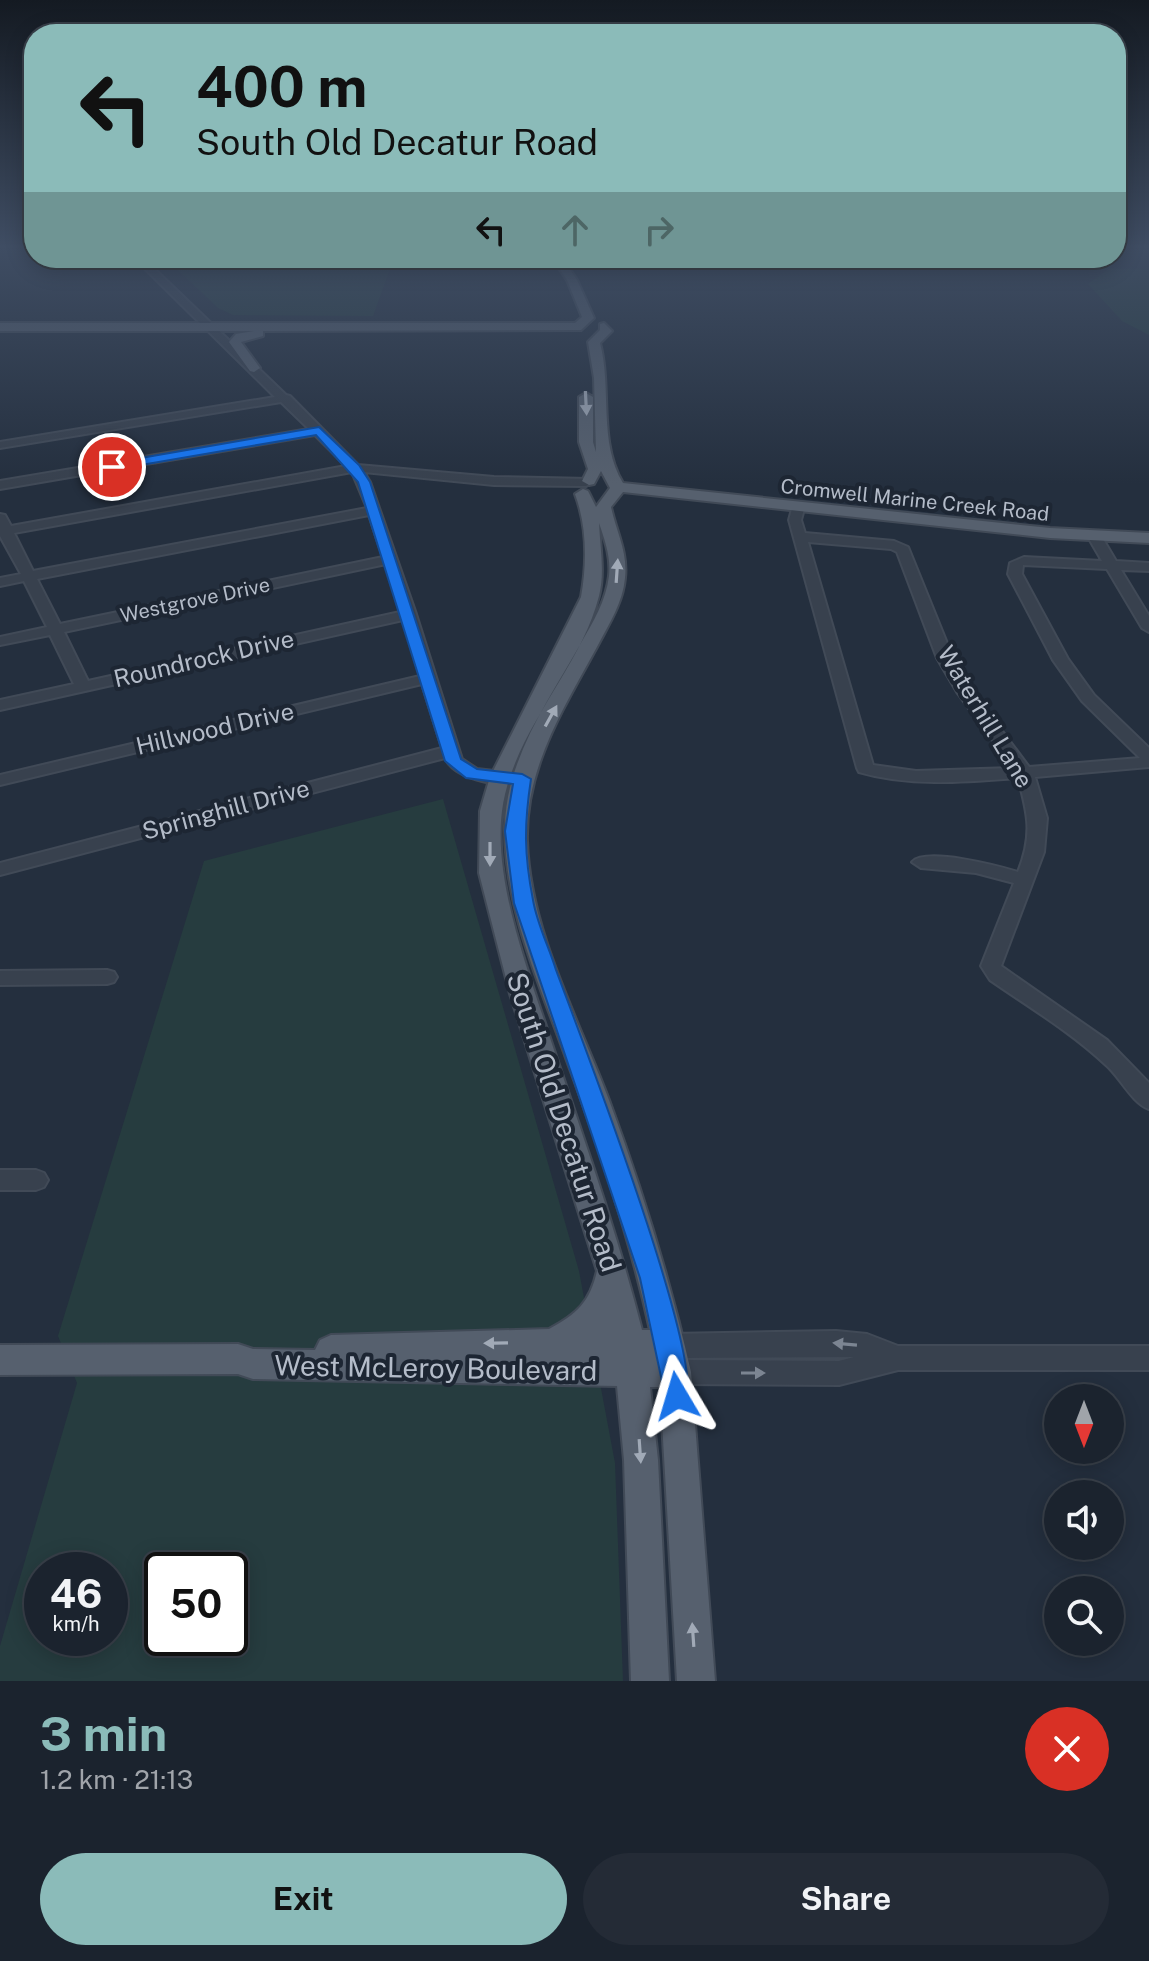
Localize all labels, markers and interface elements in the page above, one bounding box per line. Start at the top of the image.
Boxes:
text: 400 m [196,54,368,120]
icon: left [64,56,168,160]
text: South Old Decatur Road [196,121,598,163]
icon: left [469,208,513,252]
icon: ahead [553,208,597,252]
icon: right [637,208,681,252]
one-way arrow [580,391,593,416]
pin [78,433,146,501]
icon: arrive [90,445,134,489]
street label: Cromwell Marine Creek Road [780,474,1050,526]
one-way arrow [611,558,624,583]
street label: Westgrove Drive [118,572,272,628]
street label: Roundrock Drive [111,624,297,692]
street label: Waterhill Lane [932,640,1039,793]
street label: Hillwood Drive [133,696,297,760]
one-way arrow [544,705,558,727]
street label: Springhill Drive [139,773,312,845]
one-way arrow [484,842,496,867]
street label: South Old Decatur Road [500,968,628,1276]
one-way arrow [483,1337,508,1349]
one-way arrow [832,1337,857,1350]
street label: West McLeroy Boulevard [274,1348,598,1387]
position arrow [635,1354,719,1438]
one-way arrow [741,1367,766,1379]
north arrow [1044,1384,1124,1464]
map controls [1044,1384,1124,1656]
one-way arrow [634,1439,647,1464]
button: sound [1044,1480,1124,1560]
speed limit sign: 50 [144,1552,248,1656]
text: 46 [50,1570,102,1617]
button: search [1044,1576,1124,1656]
text: km/h [52,1612,100,1636]
one-way arrow [686,1622,699,1647]
text: 3 min [40,1705,167,1762]
button: close [1025,1707,1109,1791]
text: 1.2 km · 21:13 [40,1764,193,1795]
button: Exit [40,1853,567,1945]
button: Share [583,1853,1109,1945]

